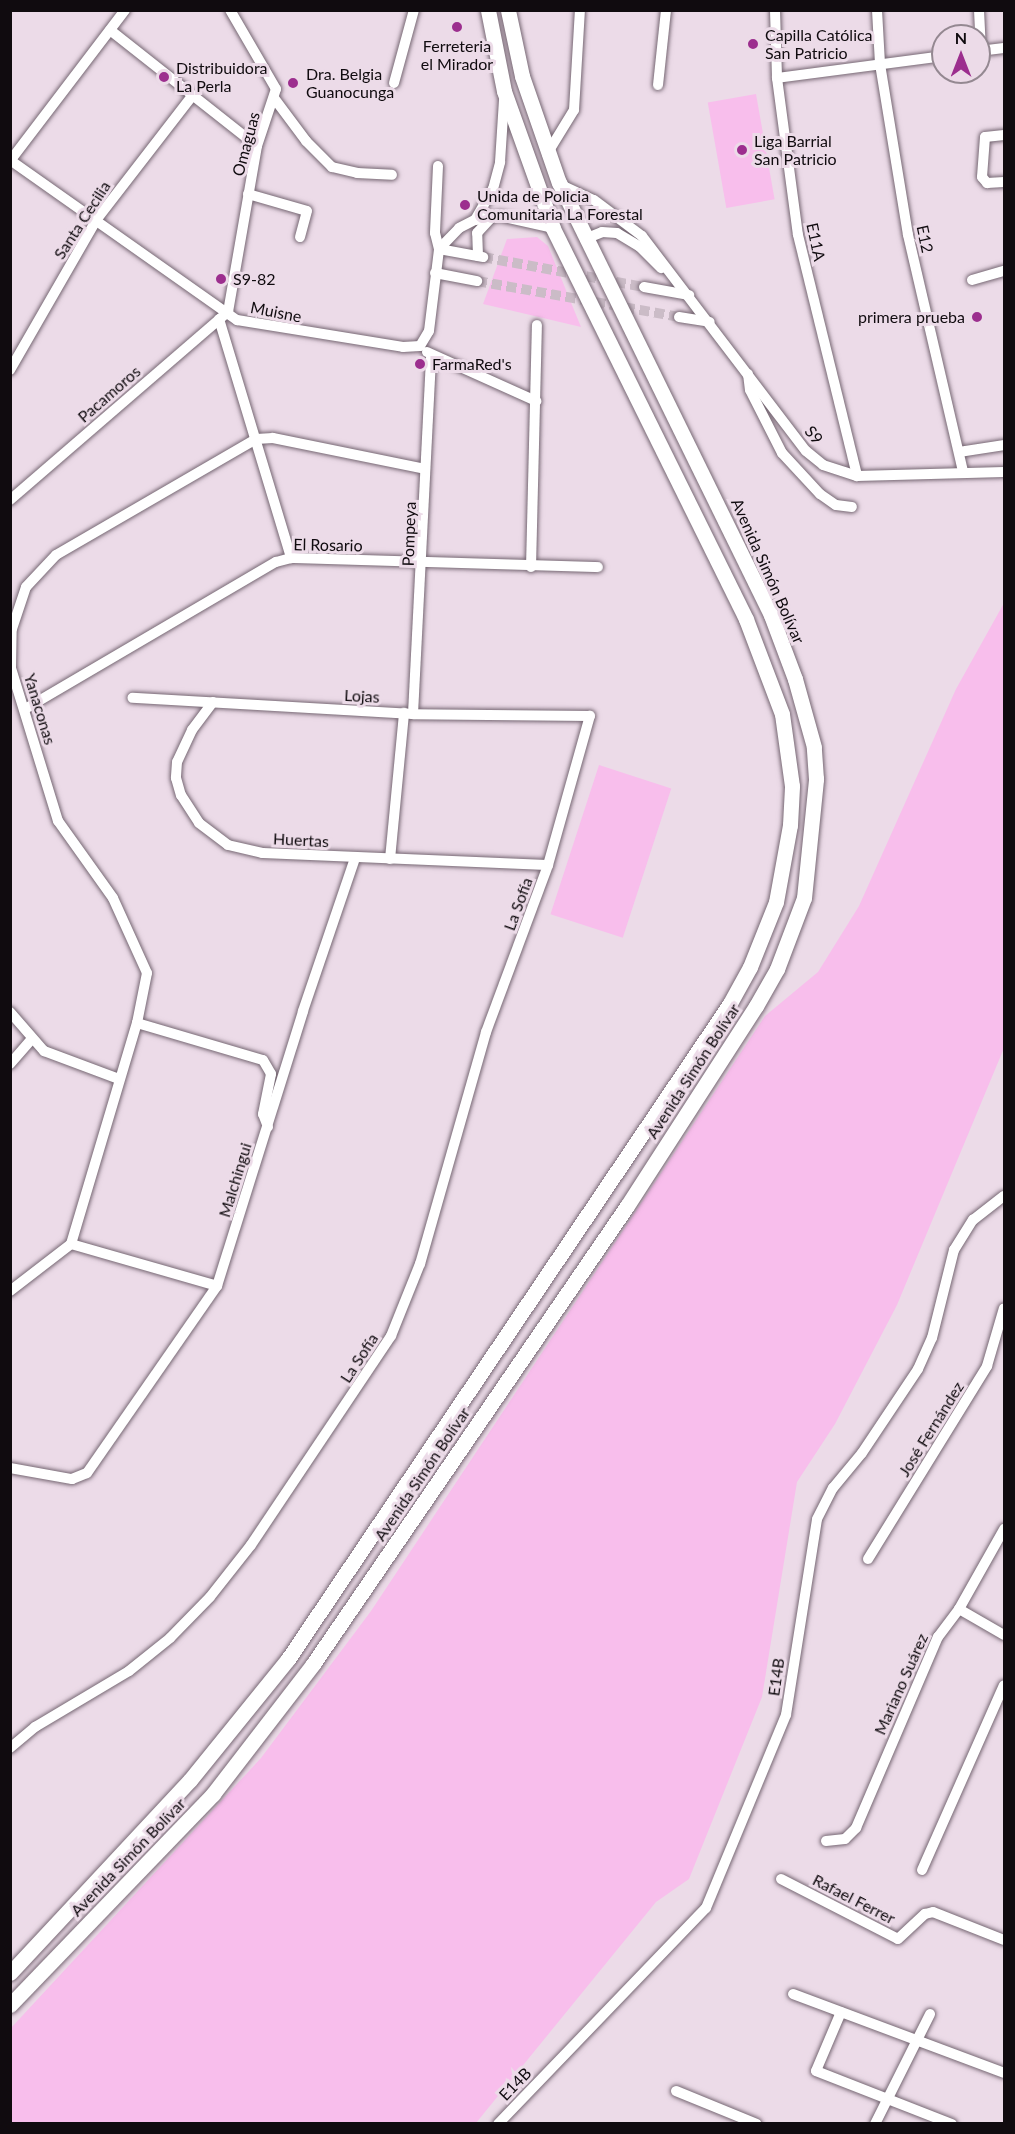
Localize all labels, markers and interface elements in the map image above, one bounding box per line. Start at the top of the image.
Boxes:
marker: Ferreteria el Mirador [450,20,464,34]
north arrow [931,24,991,84]
place label: Capilla Católica San Patricio [765,25,873,63]
text: N [955,28,967,47]
place label: Ferreteria el Mirador [421,36,493,74]
marker: Capilla Católica San Patricio [746,37,760,51]
place label: Distribuidora La Perla [176,58,268,96]
place label: Dra. Belgia Guanocunga [306,64,394,102]
marker: Distribuidora La Perla [157,70,171,84]
marker: Dra. Belgia Guanocunga [284,74,302,92]
street label: Omaguas [228,110,264,178]
place label: Liga Barrial San Patricio [754,131,837,169]
marker: Liga Barrial San Patricio [735,143,749,157]
street label: Santa Cecilia [50,177,114,263]
place label: Unida de Policia Comunitaria La Forestal [477,186,643,224]
marker: Unida de Policia Comunitaria La Forestal [458,198,472,212]
street label: E11A [803,221,829,263]
street label: E12 [913,223,937,255]
place label: S9-82 [233,269,275,289]
marker: S9-82 [214,272,228,286]
street label: Muisne [249,298,303,326]
place label: primera prueba [858,307,965,327]
marker: primera prueba [970,310,984,324]
place label: FarmaRed's [432,354,512,374]
marker: FarmaRed's [413,357,427,371]
street label: Pacamoros [74,362,144,426]
street label: S9 [801,422,827,448]
street label: Avenida Simón Bolívar [727,495,809,647]
street label: Pompeya [398,501,420,567]
street label: El Rosario [293,535,363,555]
street label: Yanaconas [20,671,60,747]
street label: Lojas [344,685,380,707]
street label: Huertas [273,829,329,851]
street label: La Sofía [500,875,536,933]
street label: Avenida Simón Bolívar [642,1000,744,1142]
street label: Malchingui [215,1140,255,1220]
street label: La Sofía [336,1330,382,1386]
street label: José Fernández [894,1378,968,1480]
street label: Avenida Simón Bolívar [370,1404,474,1544]
street label: Mariano Suárez [870,1630,932,1738]
street label: E14B [764,1657,788,1697]
street label: Avenida Simón Bolívar [67,1794,189,1920]
street label: Rafael Ferrer [810,1870,898,1928]
street label: E14B [495,2064,535,2104]

